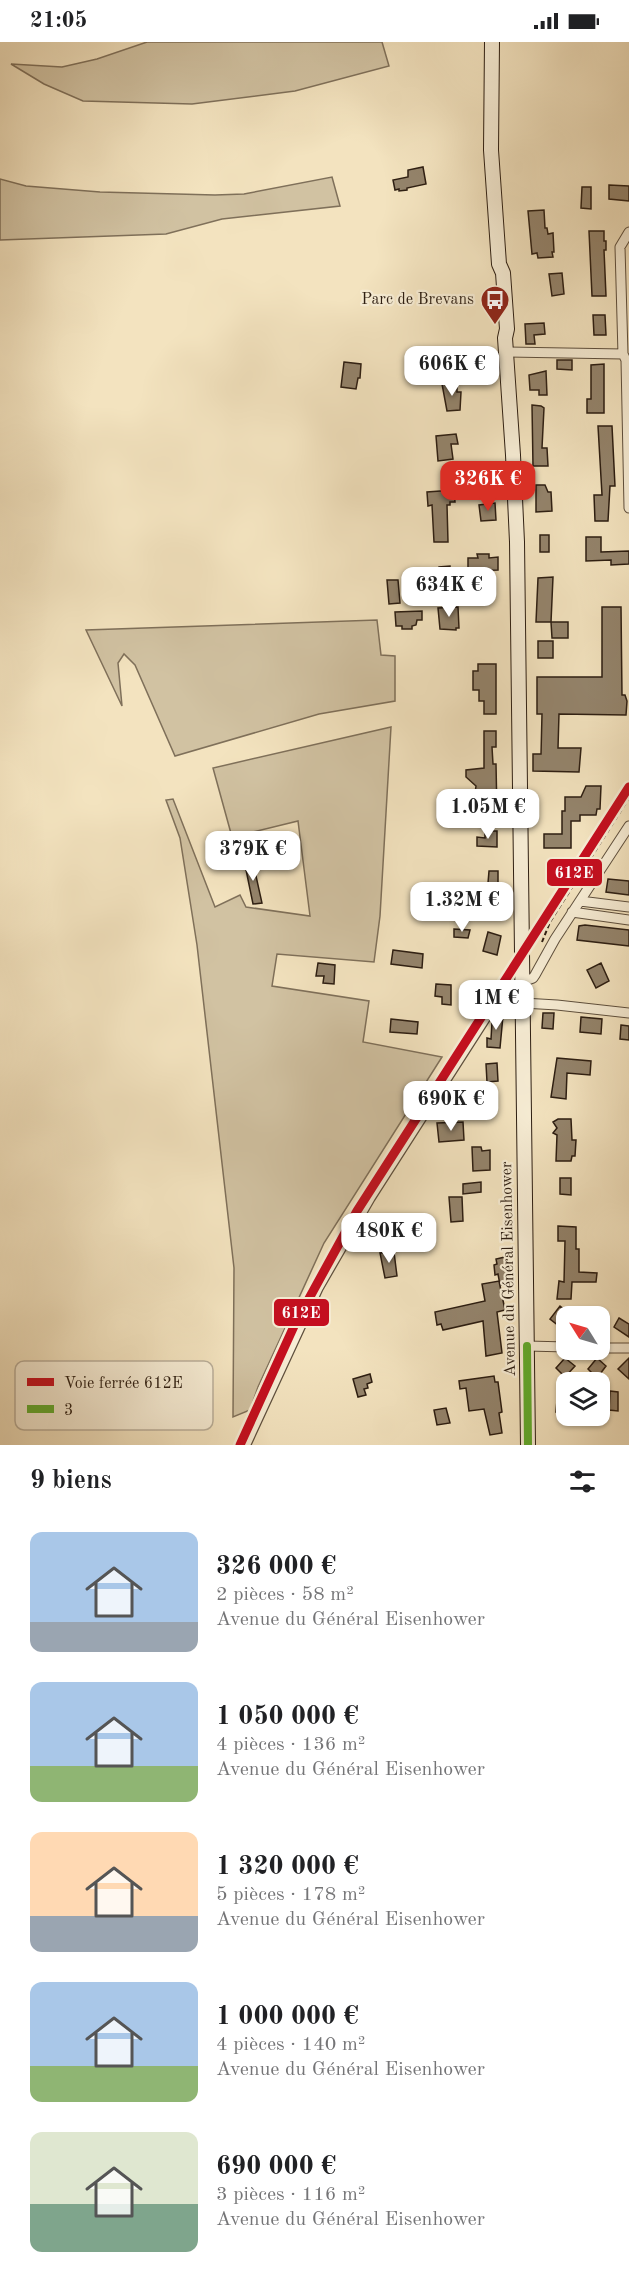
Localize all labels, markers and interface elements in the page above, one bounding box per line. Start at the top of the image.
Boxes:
text: 21:05 [30,10,87,32]
bus stop icon: Parc de Brevans [479,284,511,326]
place label: Parc de Brevans [361,292,474,308]
pin: 606K € [403,346,501,397]
text: 606K € [418,355,486,375]
pin: 326K € [439,461,537,512]
text: 326K € [454,470,522,490]
pin: 634K € [400,567,498,618]
text: 634K € [415,576,483,596]
pin: 1.05M € [433,789,543,840]
text: 1.05M € [450,798,526,818]
pin: 379K € [204,831,302,882]
text: 379K € [219,840,287,860]
line badge: 612E [546,858,603,887]
text: 612E [555,866,593,882]
pin: 1.32M € [407,882,517,933]
text: 1.32M € [424,891,500,911]
pin: 1M € [460,980,532,1031]
text: 1M € [473,989,519,1009]
pin: 690K € [402,1081,500,1132]
text: 690K € [417,1090,485,1110]
street label: Avenue du Général Eisenhower [499,1161,519,1377]
pin: 480K € [340,1213,438,1264]
text: 480K € [355,1222,423,1242]
line badge: 612E [273,1298,330,1327]
text: 612E [282,1306,320,1322]
north arrow [556,1306,610,1360]
map controls [556,1306,610,1426]
legend [15,1361,213,1430]
button: layers [556,1372,610,1426]
text: Voie ferrée 612E [64,1376,183,1392]
text: 3 [64,1403,73,1419]
icon: filters [566,1465,599,1498]
text: 9 biens [30,1468,112,1494]
text: 326 000 € [216,1554,336,1580]
icon: home [78,1556,150,1628]
text: 2 pièces · 58 m² [216,1585,354,1605]
text: Avenue du Général Eisenhower [216,1610,485,1630]
text: 1 050 000 € [216,1704,358,1730]
icon: home [78,1706,150,1778]
text: 4 pièces · 136 m² [216,1735,365,1755]
text: Avenue du Général Eisenhower [216,1760,485,1780]
text: 1 320 000 € [216,1854,358,1880]
icon: home [78,1856,150,1928]
text: 5 pièces · 178 m² [216,1885,365,1905]
text: Avenue du Général Eisenhower [216,1910,485,1930]
text: 1 000 000 € [216,2004,358,2030]
icon: home [78,2006,150,2078]
text: 4 pièces · 140 m² [216,2035,365,2055]
text: Avenue du Général Eisenhower [216,2060,485,2080]
text: 690 000 € [216,2154,336,2180]
icon: home [78,2156,150,2228]
text: 3 pièces · 116 m² [216,2185,365,2205]
text: Avenue du Général Eisenhower [216,2210,485,2230]

